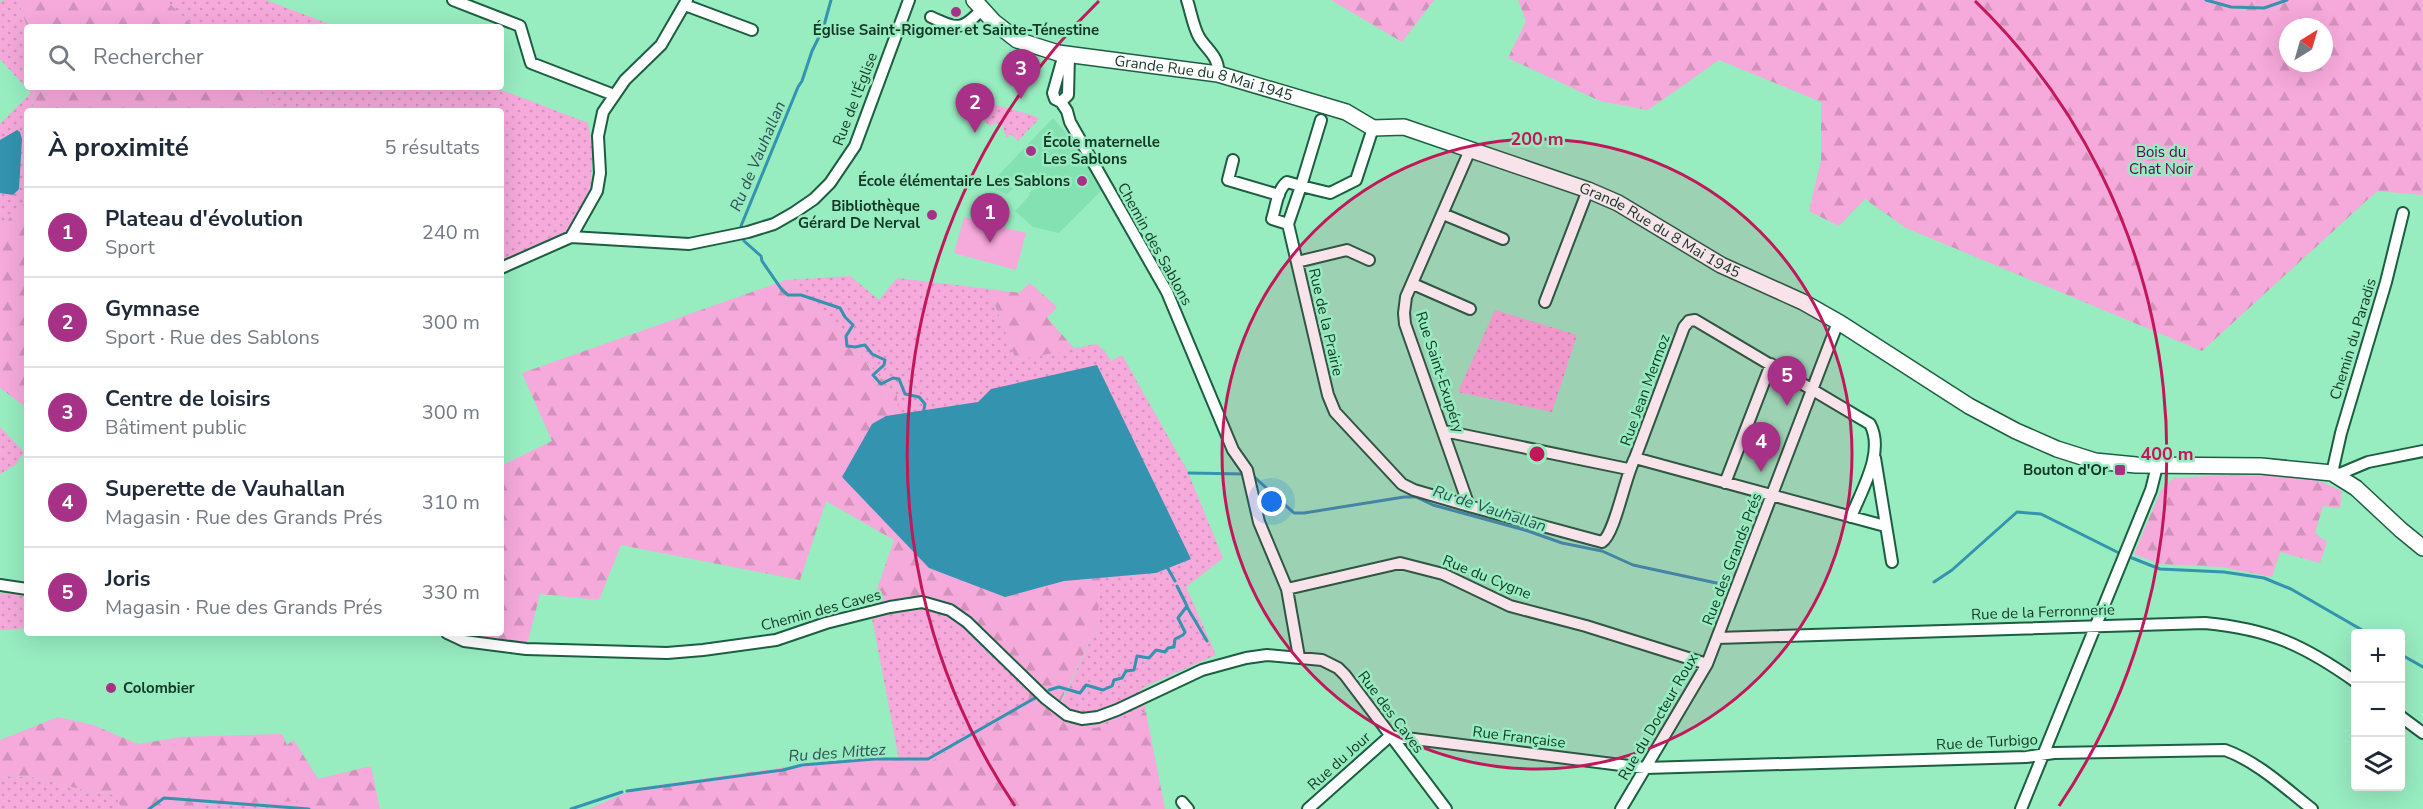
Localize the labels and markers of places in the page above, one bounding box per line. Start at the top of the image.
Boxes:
marker: Église Saint-Rigomer et Sainte-Ténestine [949,5,963,19]
place label: Église Saint-Rigomer et Sainte-Ténestine [813,20,1099,40]
pin: 3 [1002,50,1040,99]
pin: 2 [956,84,994,133]
place label: École maternelle Les Sablons [1043,132,1160,169]
marker: École maternelle Les Sablons [1024,144,1038,158]
place label: École élémentaire Les Sablons [858,171,1070,191]
marker: École élémentaire Les Sablons [1075,174,1089,188]
pin: 1 [970,194,1010,243]
place label: Bibliothèque Gérard De Nerval [798,196,920,233]
marker: Bibliothèque Gérard De Nerval [925,208,939,222]
pin: 5 [1768,356,1806,406]
pin: 4 [1742,422,1780,472]
centre of rings [1527,444,1547,464]
place label: Bouton d'Or [2023,460,2108,480]
marker: Bouton d'Or [2113,463,2127,477]
place label: Colombier [123,678,195,698]
marker: Colombier [104,681,118,695]

